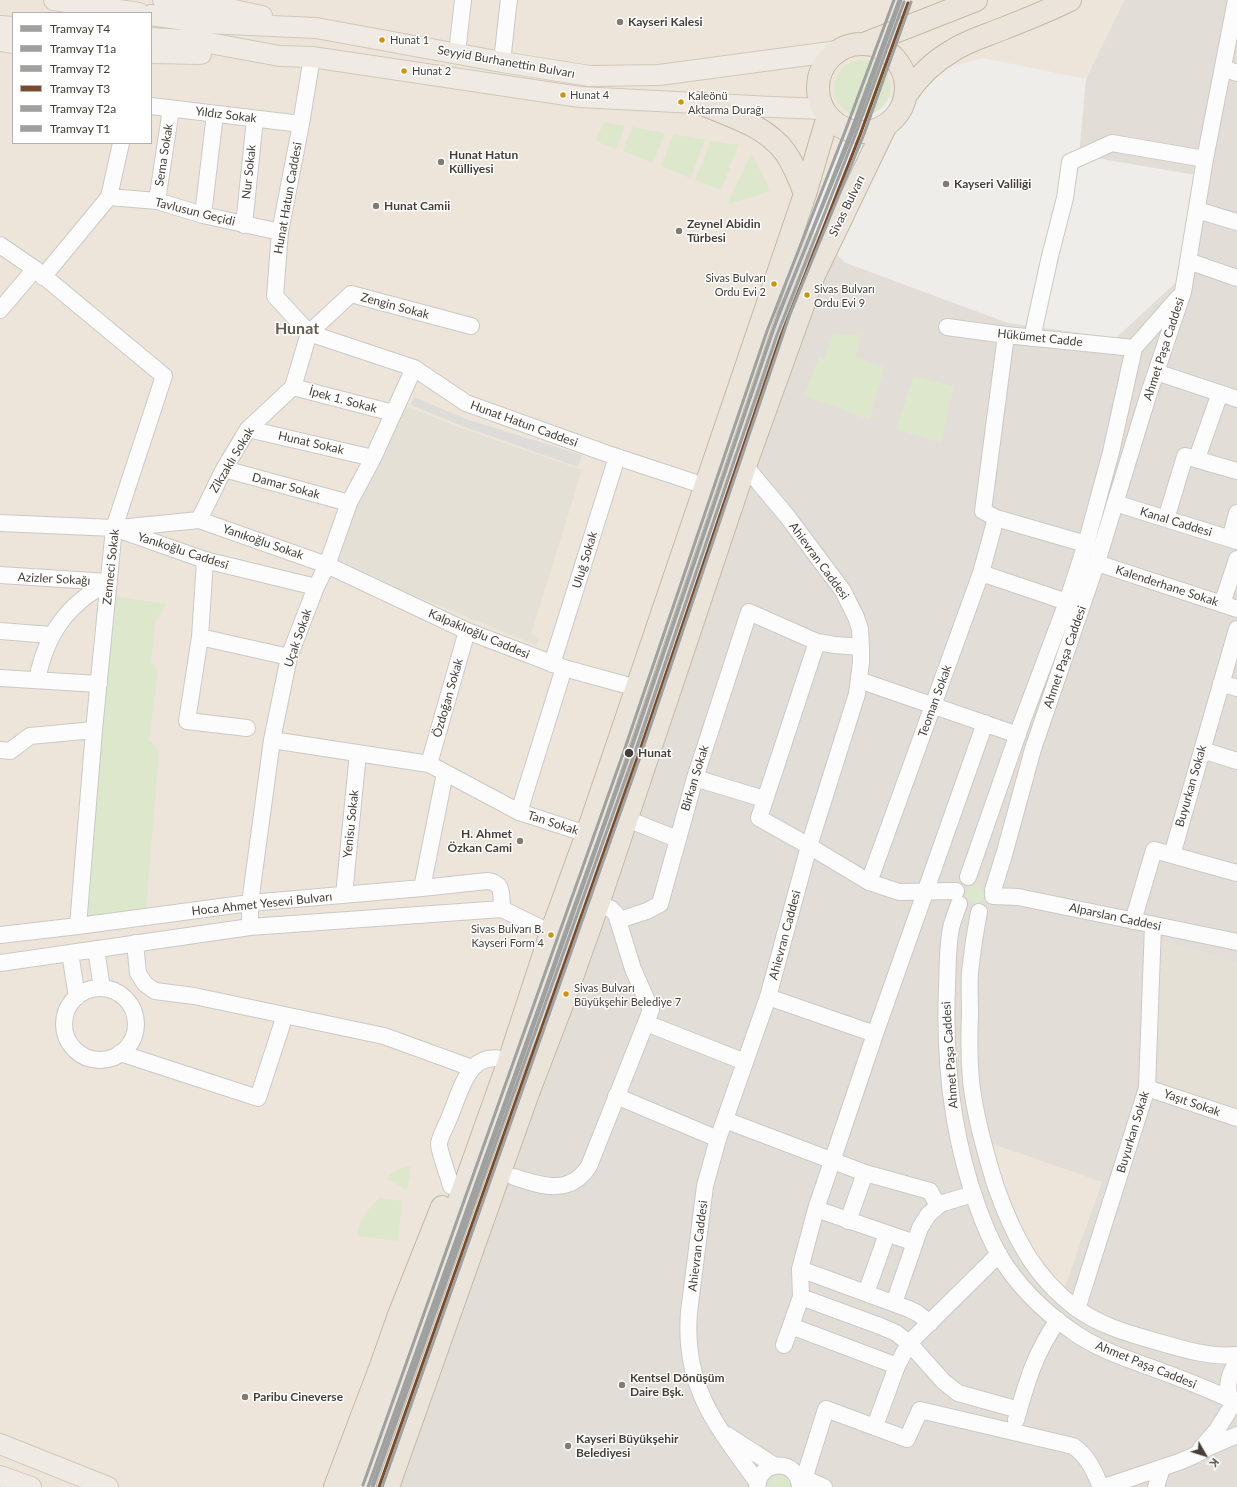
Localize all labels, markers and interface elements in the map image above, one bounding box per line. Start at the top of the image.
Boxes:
legend [12,12,152,144]
place label: Kayseri Kalesi [628,15,702,29]
marker: Kayseri Kalesi [615,17,625,27]
text: Tramvay T4 [50,21,110,36]
place label: Hunat 1 [390,33,429,47]
marker: Hunat 1 [377,35,387,45]
text: Tramvay T1a [50,41,116,56]
street label: Seyyid Burhanettin Bulvarı [436,43,576,81]
text: Tramvay T2 [50,61,110,76]
place label: Hunat 2 [412,64,451,78]
marker: Hunat 2 [399,66,409,76]
text: Tramvay T3 [50,81,110,96]
place label: Hunat 4 [570,88,609,102]
place label: Kaleönü Aktarma Durağı [688,89,764,115]
marker: Hunat 4 [558,90,568,100]
marker: Kaleönü Aktarma Durağı [676,97,686,107]
text: Tramvay T2a [50,101,116,116]
street label: Yıldız Sokak [194,104,258,126]
text: Tramvay T1 [50,121,110,136]
street label: Sema Sokak [152,123,176,187]
street label: Hunat Hatun Caddesi [271,141,305,255]
street label: Nur Sokak [239,144,259,200]
place label: Hunat Hatun Külliyesi [449,148,518,176]
marker: Hunat Hatun Külliyesi [436,157,446,167]
street label: Sivas Bulvarı [826,173,868,239]
place label: Kayseri Valiliği [954,177,1031,191]
marker: Kayseri Valiliği [941,179,951,189]
street label: Tavlusun Geçidi [153,195,237,229]
place label: Hunat Camii [384,199,450,213]
marker: Hunat Camii [371,201,381,211]
place label: Zeynel Abidin Türbesi [687,217,760,245]
marker: Zeynel Abidin Türbesi [674,226,684,236]
place label: Sivas Bulvarı Ordu Evi 2 [705,271,766,297]
marker: Sivas Bulvarı Ordu Evi 2 [769,279,779,289]
place label: Sivas Bulvarı Ordu Evi 9 [814,282,875,308]
street label: Zengin Sokak [359,290,431,322]
marker: Sivas Bulvarı Ordu Evi 9 [802,290,812,300]
street label: Ahmet Paşa Caddesi [1141,296,1187,402]
district label: Hunat [275,319,319,339]
street label: Hükümet Cadde [997,326,1083,350]
street label: İpek 1. Sokak [307,384,379,416]
street label: Hunat Hatun Caddesi [468,398,580,450]
street label: Zikzaklı Sokak [207,425,257,495]
street label: Hunat Sokak [277,428,345,458]
street label: Damar Sokak [251,470,321,502]
street label: Kanal Caddesi [1138,504,1214,540]
street label: Ahievran Caddesi [786,520,852,602]
street label: Yanıkoğlu Sokak [221,521,305,563]
street label: Zenneci Sokak [100,528,122,606]
street label: Yanıkoğlu Caddesi [136,529,230,573]
street label: Uluğ Sokak [569,530,601,590]
street label: Kalenderhane Sokak [1114,563,1220,609]
street label: Azizler Sokağı [17,570,91,588]
street label: Ahmet Paşa Caddesi [1041,604,1089,710]
street label: Kalpaklıoğlu Caddesi [426,606,532,662]
street label: Uçak Sokak [281,607,315,669]
street label: Özdoğan Sokak [430,657,466,739]
street label: Teoman Sokak [915,663,955,739]
street label: Birkan Sokak [678,743,712,813]
street label: Buyurkan Sokak [1172,743,1210,829]
place label: Hunat [638,746,671,760]
marker: Hunat [623,747,635,759]
street label: Yenisu Sokak [340,789,362,859]
street label: Tan Sokak [526,808,580,838]
place label: H. Ahmet Özkan Cami [448,827,512,855]
marker: H. Ahmet Özkan Cami [515,836,525,846]
street label: Hoca Ahmet Yesevi Bulvarı [191,889,333,919]
street label: Ahievran Caddesi [766,889,804,981]
street label: Alparslan Caddesi [1068,900,1162,934]
place label: Sivas Bulvarı B. Kayseri Form 4 [471,922,544,948]
marker: Sivas Bulvarı B. Kayseri Form 4 [546,930,556,940]
place label: Sivas Bulvarı Büyükşehir Belediye 7 [574,981,681,1007]
marker: Sivas Bulvarı Büyükşehir Belediye 7 [561,989,571,999]
street label: Ahmet Paşa Caddesi [939,1001,961,1109]
street label: Yaşıt Sokak [1162,1087,1222,1119]
street label: Buyurkan Sokak [1114,1089,1152,1175]
street label: Ahievran Caddesi [685,1200,711,1292]
street label: Ahmet Paşa Caddesi [1094,1338,1198,1392]
place label: Kentsel Dönüşüm Daire Bşk. [630,1371,724,1399]
marker: Kentsel Dönüşüm Daire Bşk. [617,1380,627,1390]
place label: Paribu Cineverse [253,1390,343,1404]
marker: Paribu Cineverse [240,1392,250,1402]
place label: Kayseri Büyükşehir Belediyesi [576,1432,678,1460]
north arrow [1185,1435,1225,1475]
marker: Kayseri Büyükşehir Belediyesi [563,1441,573,1451]
text: K [1207,1456,1222,1470]

